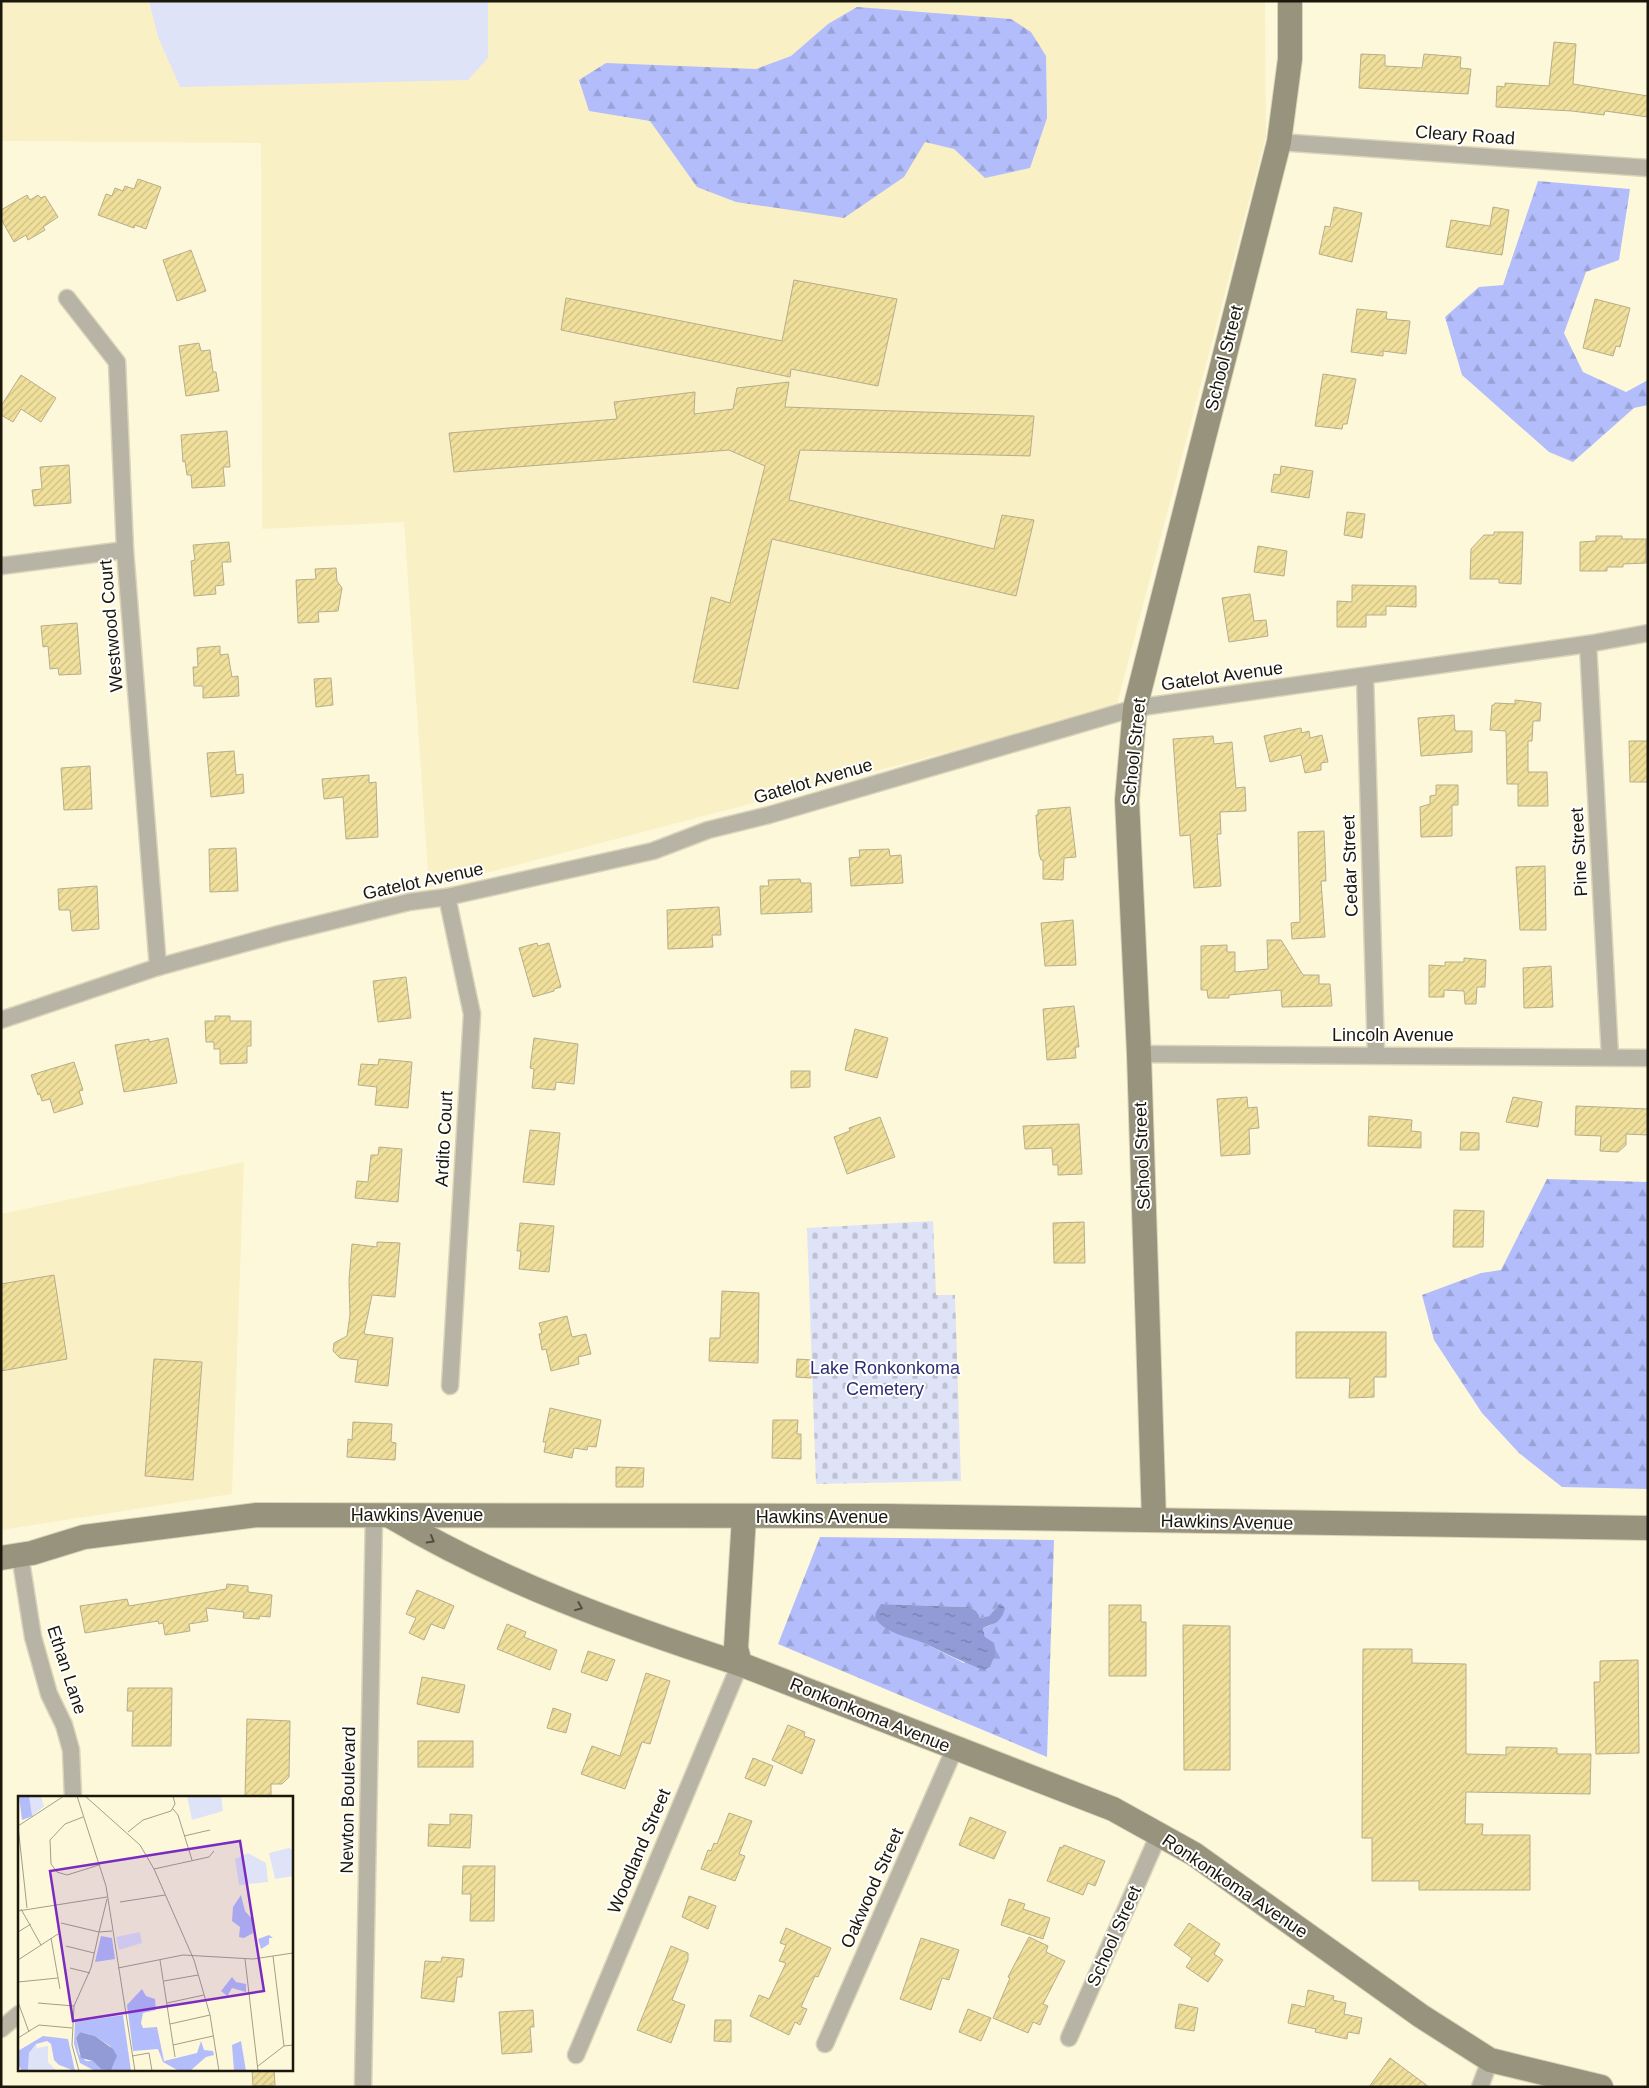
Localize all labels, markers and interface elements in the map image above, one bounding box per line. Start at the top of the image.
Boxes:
street label: Cleary Road [1414,122,1516,148]
street label: School Street [1201,303,1247,413]
street label: Westwood Court [95,559,127,693]
street label: Gatelot Avenue [1160,658,1284,694]
street label: School Street [1118,697,1150,807]
street label: Gatelot Avenue [751,754,875,808]
street label: Pine Street [1567,807,1591,897]
street label: Cedar Street [1338,815,1362,917]
street label: Gatelot Avenue [361,858,485,904]
street label: Lincoln Avenue [1332,1025,1454,1045]
street label: Ardito Court [432,1091,456,1187]
street label: School Street [1130,1102,1154,1210]
park label: Lake Ronkonkoma Cemetery [810,1358,961,1399]
street label: Hawkins Avenue [351,1505,483,1525]
street label: Hawkins Avenue [756,1507,888,1527]
street label: Hawkins Avenue [1160,1511,1294,1533]
one-way arrow [425,1534,434,1544]
one-way arrow [574,1600,583,1611]
street label: Ethan Lane [43,1623,91,1717]
street label: Ronkonkoma Avenue [787,1674,953,1756]
street label: Newton Boulevard [337,1726,359,1874]
street label: Woodland Street [604,1786,674,1916]
inset map [18,1796,292,2070]
street label: Oakwood Street [837,1825,907,1951]
street label: Ronkonkoma Avenue [1159,1830,1311,1942]
street label: School Street [1083,1883,1145,1989]

